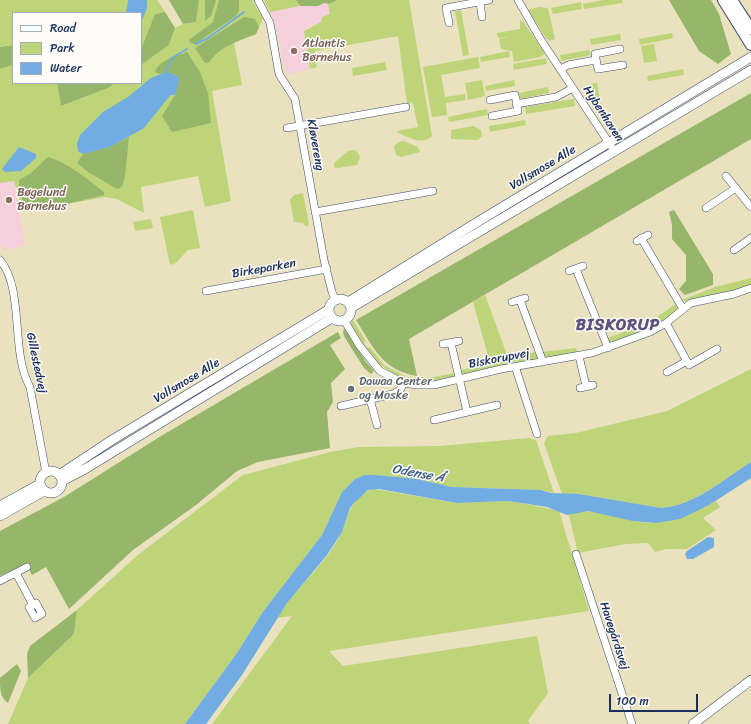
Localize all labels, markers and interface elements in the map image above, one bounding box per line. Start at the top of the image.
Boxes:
legend [12,12,142,84]
text: Road [50,17,76,39]
text: Park [50,37,75,59]
place label: Atlantis Børnehus [302,37,351,65]
marker: Atlantis Børnehus [289,46,299,56]
text: Water [50,57,82,79]
street label: Hybenhaven [580,83,626,145]
street label: Kløvereng [303,118,327,172]
street label: Vollsmose Alle [507,143,579,193]
place label: Bøgelund Børnehus [17,186,66,214]
marker: Bøgelund Børnehus [4,195,14,205]
street label: Birkeparken [231,256,297,282]
district label: BISKORUP [576,316,660,336]
street label: Gillestedvej [23,331,49,395]
street label: Biskorupvej [467,346,531,372]
street label: Vollsmose Alle [151,356,223,406]
place label: Dawaa Center og Moske [359,375,432,403]
marker: Dawaa Center og Moske [346,384,356,394]
water label: Odense Å [391,462,445,486]
street label: Havegårdsvej [596,600,632,672]
scale bar [611,686,700,712]
text: 100 m [616,690,649,712]

